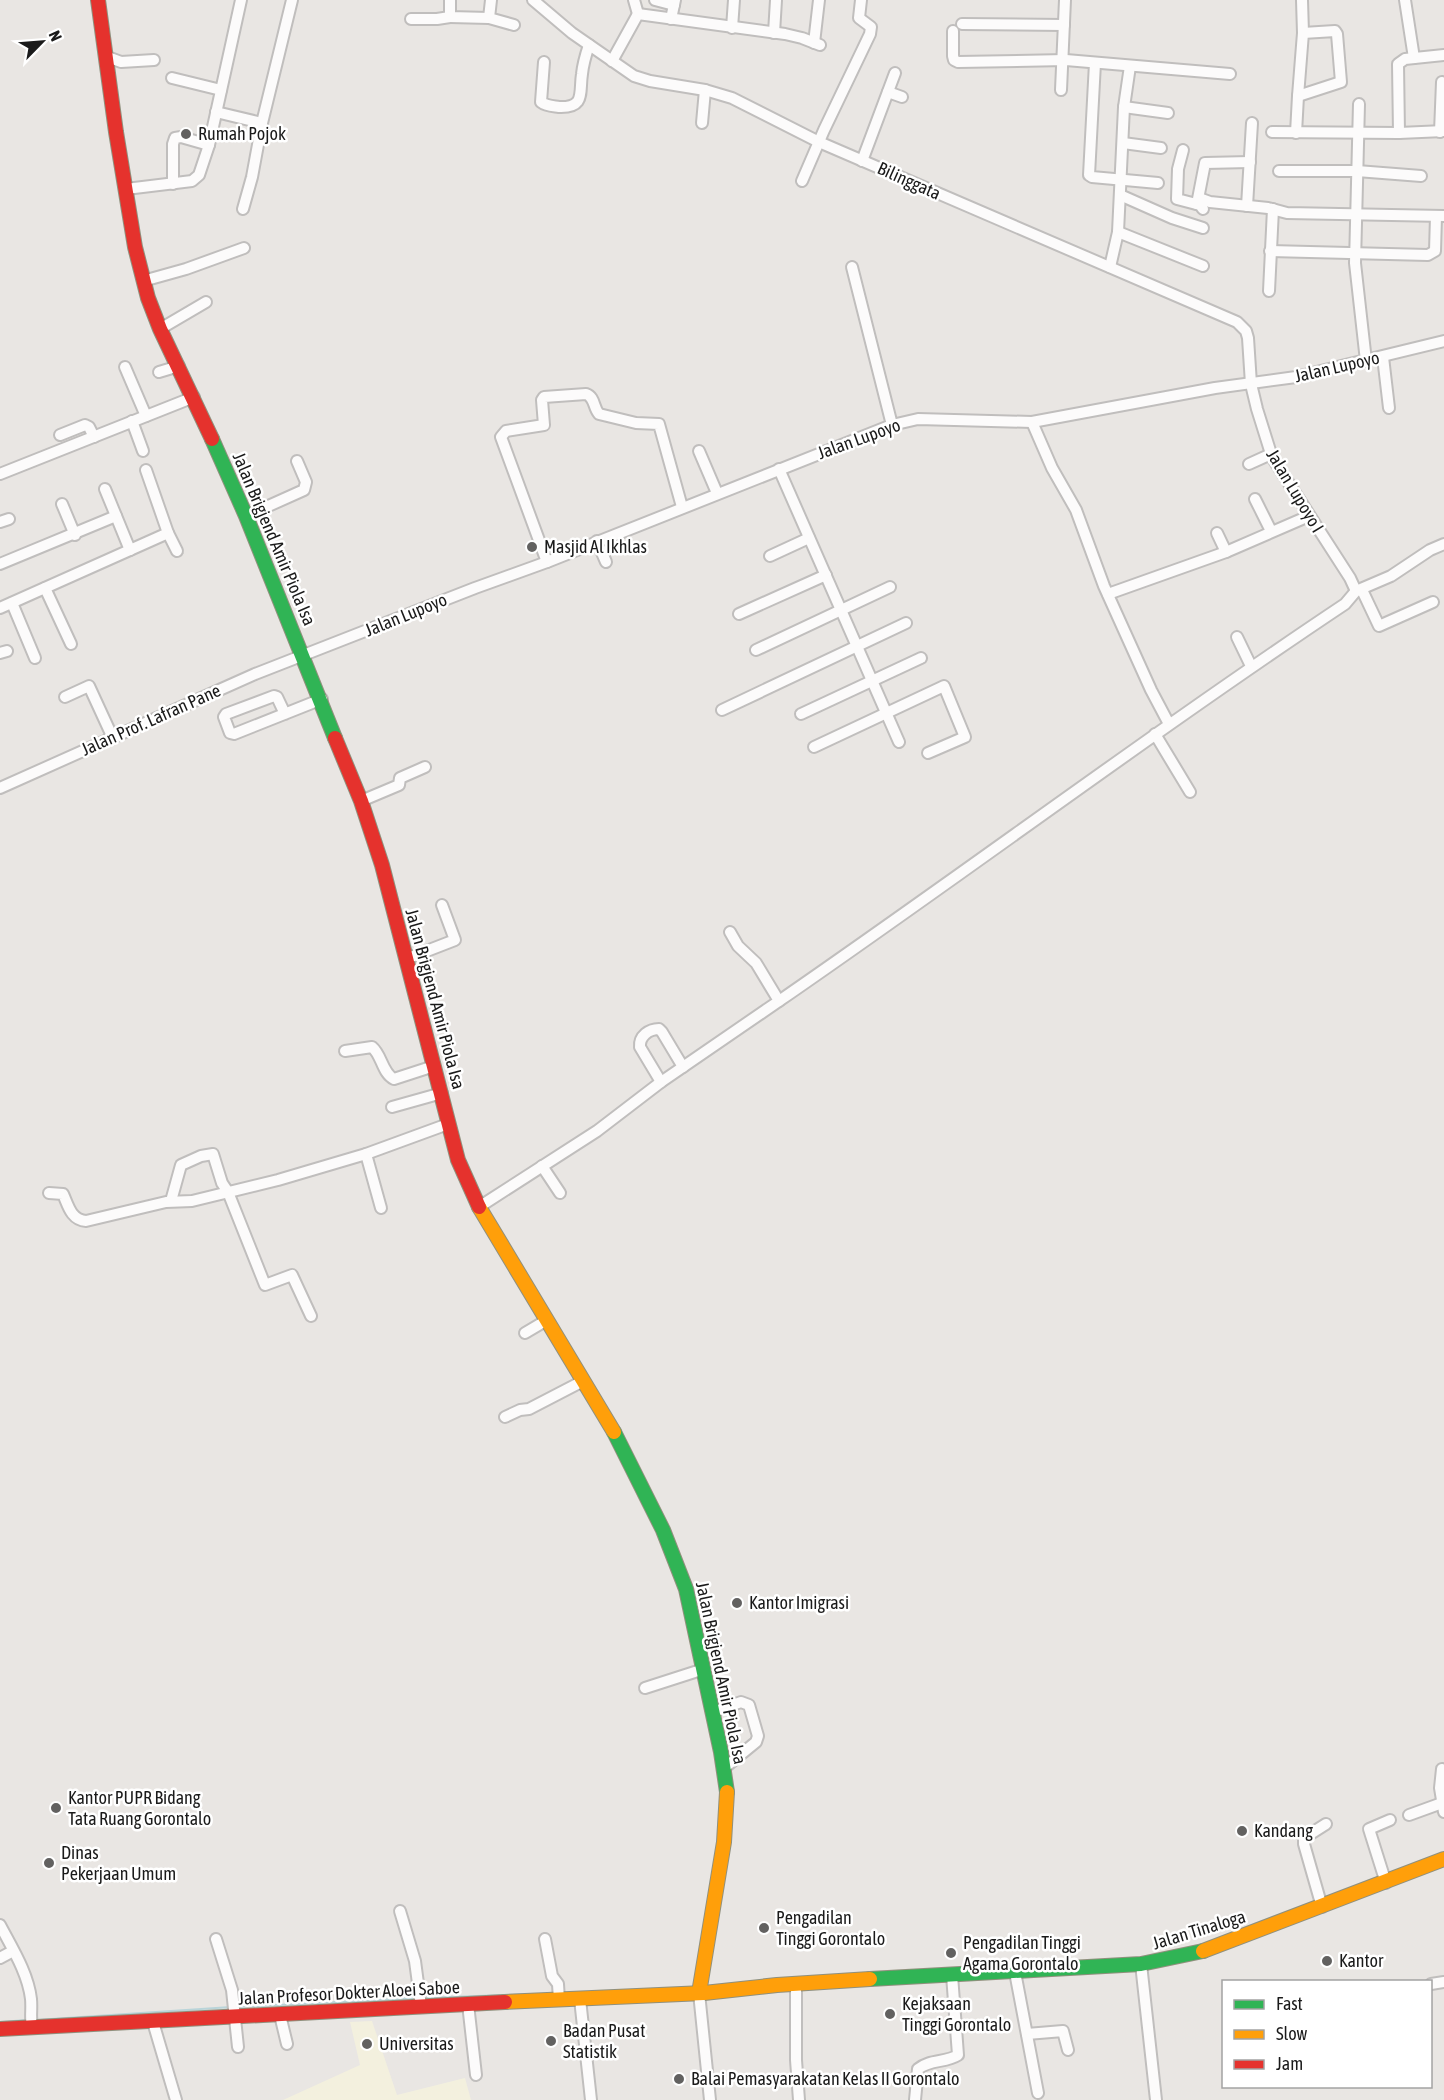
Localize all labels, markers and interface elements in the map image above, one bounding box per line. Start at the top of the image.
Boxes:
north arrow [12,12,72,72]
text: N [45,28,66,44]
place label: Rumah Pojok [198,123,286,144]
marker: Rumah Pojok [179,127,193,141]
street label: Bilinggata [874,157,944,204]
street label: Jalan Lupoyo [1292,347,1381,386]
street label: Jalan Lupoyo [815,414,903,463]
street label: Jalan Lupoyo I [1262,445,1329,536]
street label: Jalan Brigjend Amir Piola Isa [228,449,320,628]
place label: Masjid Al Ikhlas [544,536,647,557]
marker: Masjid Al Ikhlas [525,540,539,554]
street label: Jalan Lupoyo [362,589,450,640]
street label: Jalan Prof. Lafran Pane [78,679,224,760]
street label: Jalan Brigjend Amir Piola Isa [401,906,470,1091]
street label: Jalan Brigjend Amir Piola Isa [692,1580,751,1766]
place label: Kantor Imigrasi [749,1592,849,1613]
marker: Kantor Imigrasi [730,1596,744,1610]
place label: Kantor PUPR Bidang Tata Ruang Gorontalo [68,1787,211,1829]
marker: Kantor PUPR Bidang Tata Ruang Gorontalo [49,1801,63,1815]
place label: Kandang [1254,1820,1313,1841]
marker: Kandang [1235,1824,1249,1838]
place label: Dinas Pekerjaan Umum [61,1842,176,1884]
marker: Dinas Pekerjaan Umum [42,1856,56,1870]
street label: Jalan Tinaloga [1150,1905,1248,1954]
place label: Pengadilan Tinggi Gorontalo [776,1907,885,1949]
marker: Pengadilan Tinggi Gorontalo [757,1921,771,1935]
place label: Pengadilan Tinggi Agama Gorontalo [963,1932,1081,1974]
marker: Pengadilan Tinggi Agama Gorontalo [944,1946,958,1960]
place label: Kantor [1339,1950,1384,1971]
marker: Kantor [1320,1954,1334,1968]
street label: Jalan Profesor Dokter Aloei Saboe [238,1976,460,2009]
legend [1222,1980,1432,2088]
place label: Kejaksaan Tinggi Gorontalo [902,1993,1011,2035]
text: Fast [1276,1993,1303,2014]
marker: Kejaksaan Tinggi Gorontalo [883,2007,897,2021]
place label: Badan Pusat Statistik [563,2020,645,2062]
text: Slow [1276,2023,1307,2044]
place label: Universitas [379,2033,454,2054]
marker: Badan Pusat Statistik [544,2034,558,2048]
marker: Universitas [360,2037,374,2051]
text: Jam [1276,2053,1303,2074]
place label: Balai Pemasyarakatan Kelas II Gorontalo [691,2068,959,2089]
marker: Balai Pemasyarakatan Kelas II Gorontalo [672,2072,686,2086]

